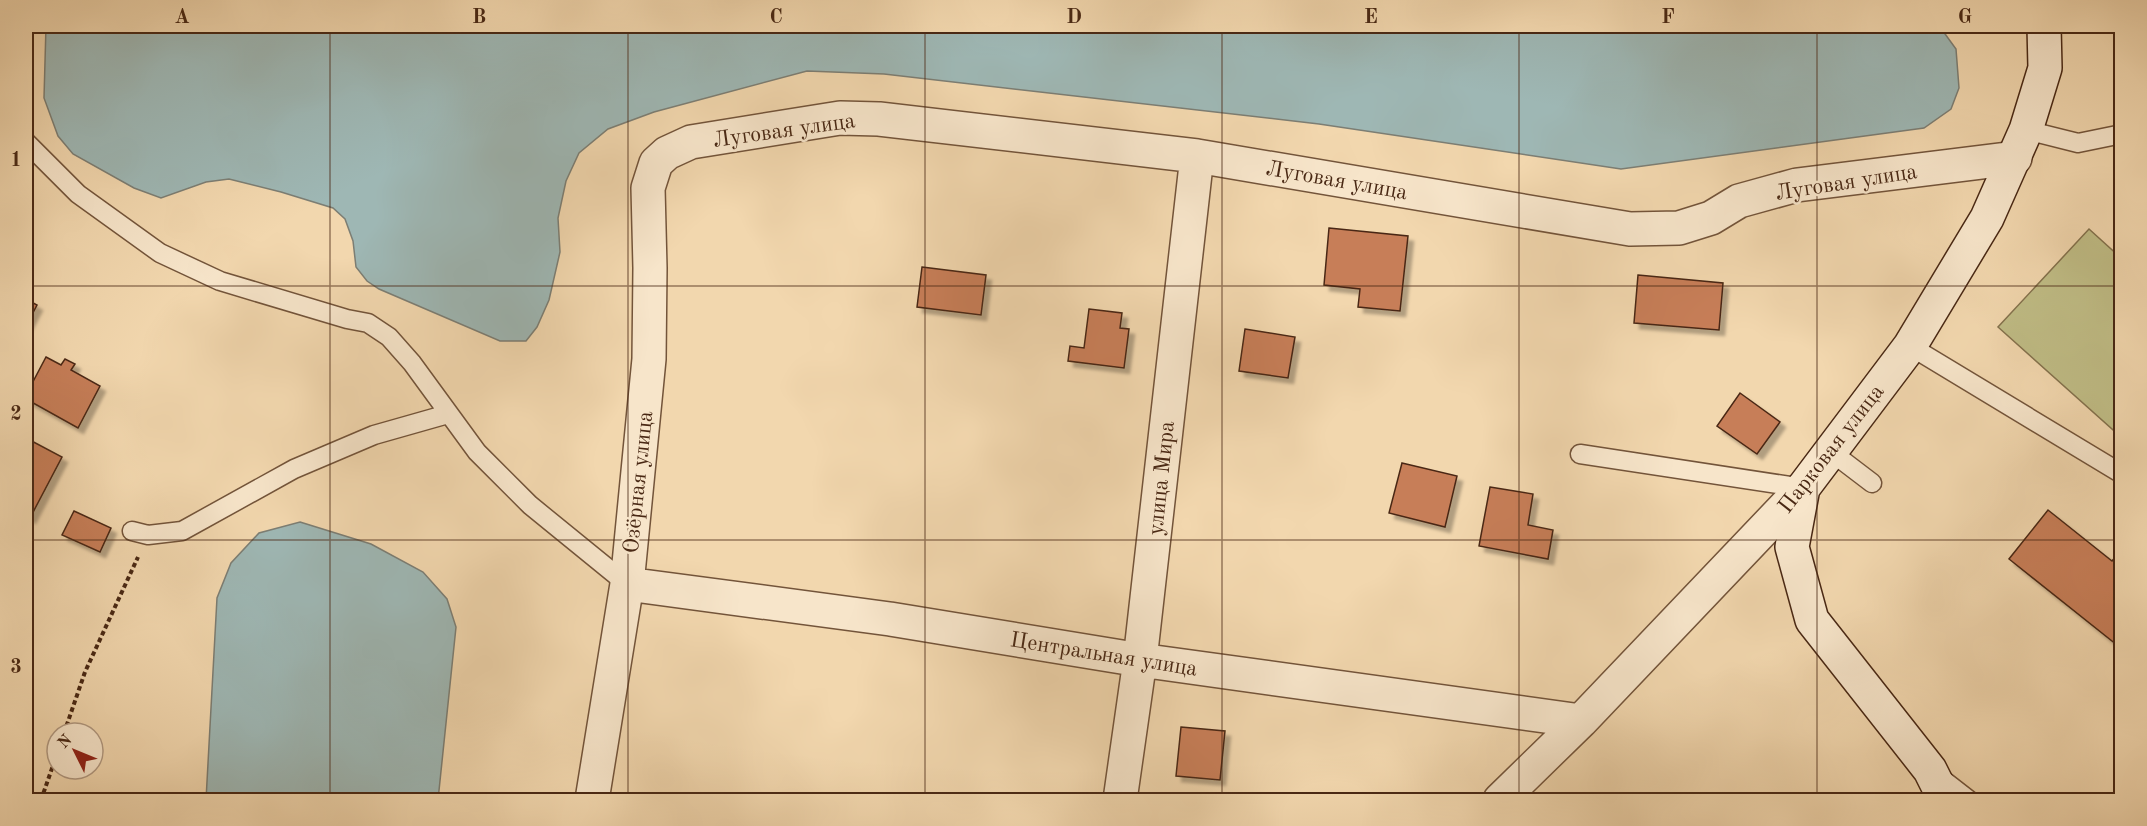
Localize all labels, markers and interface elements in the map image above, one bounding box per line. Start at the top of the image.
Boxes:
text: A [174,8,190,28]
text: B [472,8,486,28]
text: C [769,8,783,28]
text: D [1066,8,1082,28]
text: E [1364,8,1378,28]
text: F [1661,8,1675,28]
text: G [1958,8,1972,28]
street label: Луговая улица [712,110,857,152]
text: 1 [10,151,22,171]
street label: Луговая улица [1264,158,1409,204]
street label: Луговая улица [1774,161,1919,205]
street label: Парковая улица [1775,381,1889,518]
text: 2 [10,405,22,425]
street label: Озёрная улица [621,410,657,555]
street label: улица Мира [1145,420,1179,537]
street label: Центральная улица [1008,629,1199,681]
text: 3 [10,658,22,678]
north arrow [45,721,105,781]
text: N [55,732,76,752]

